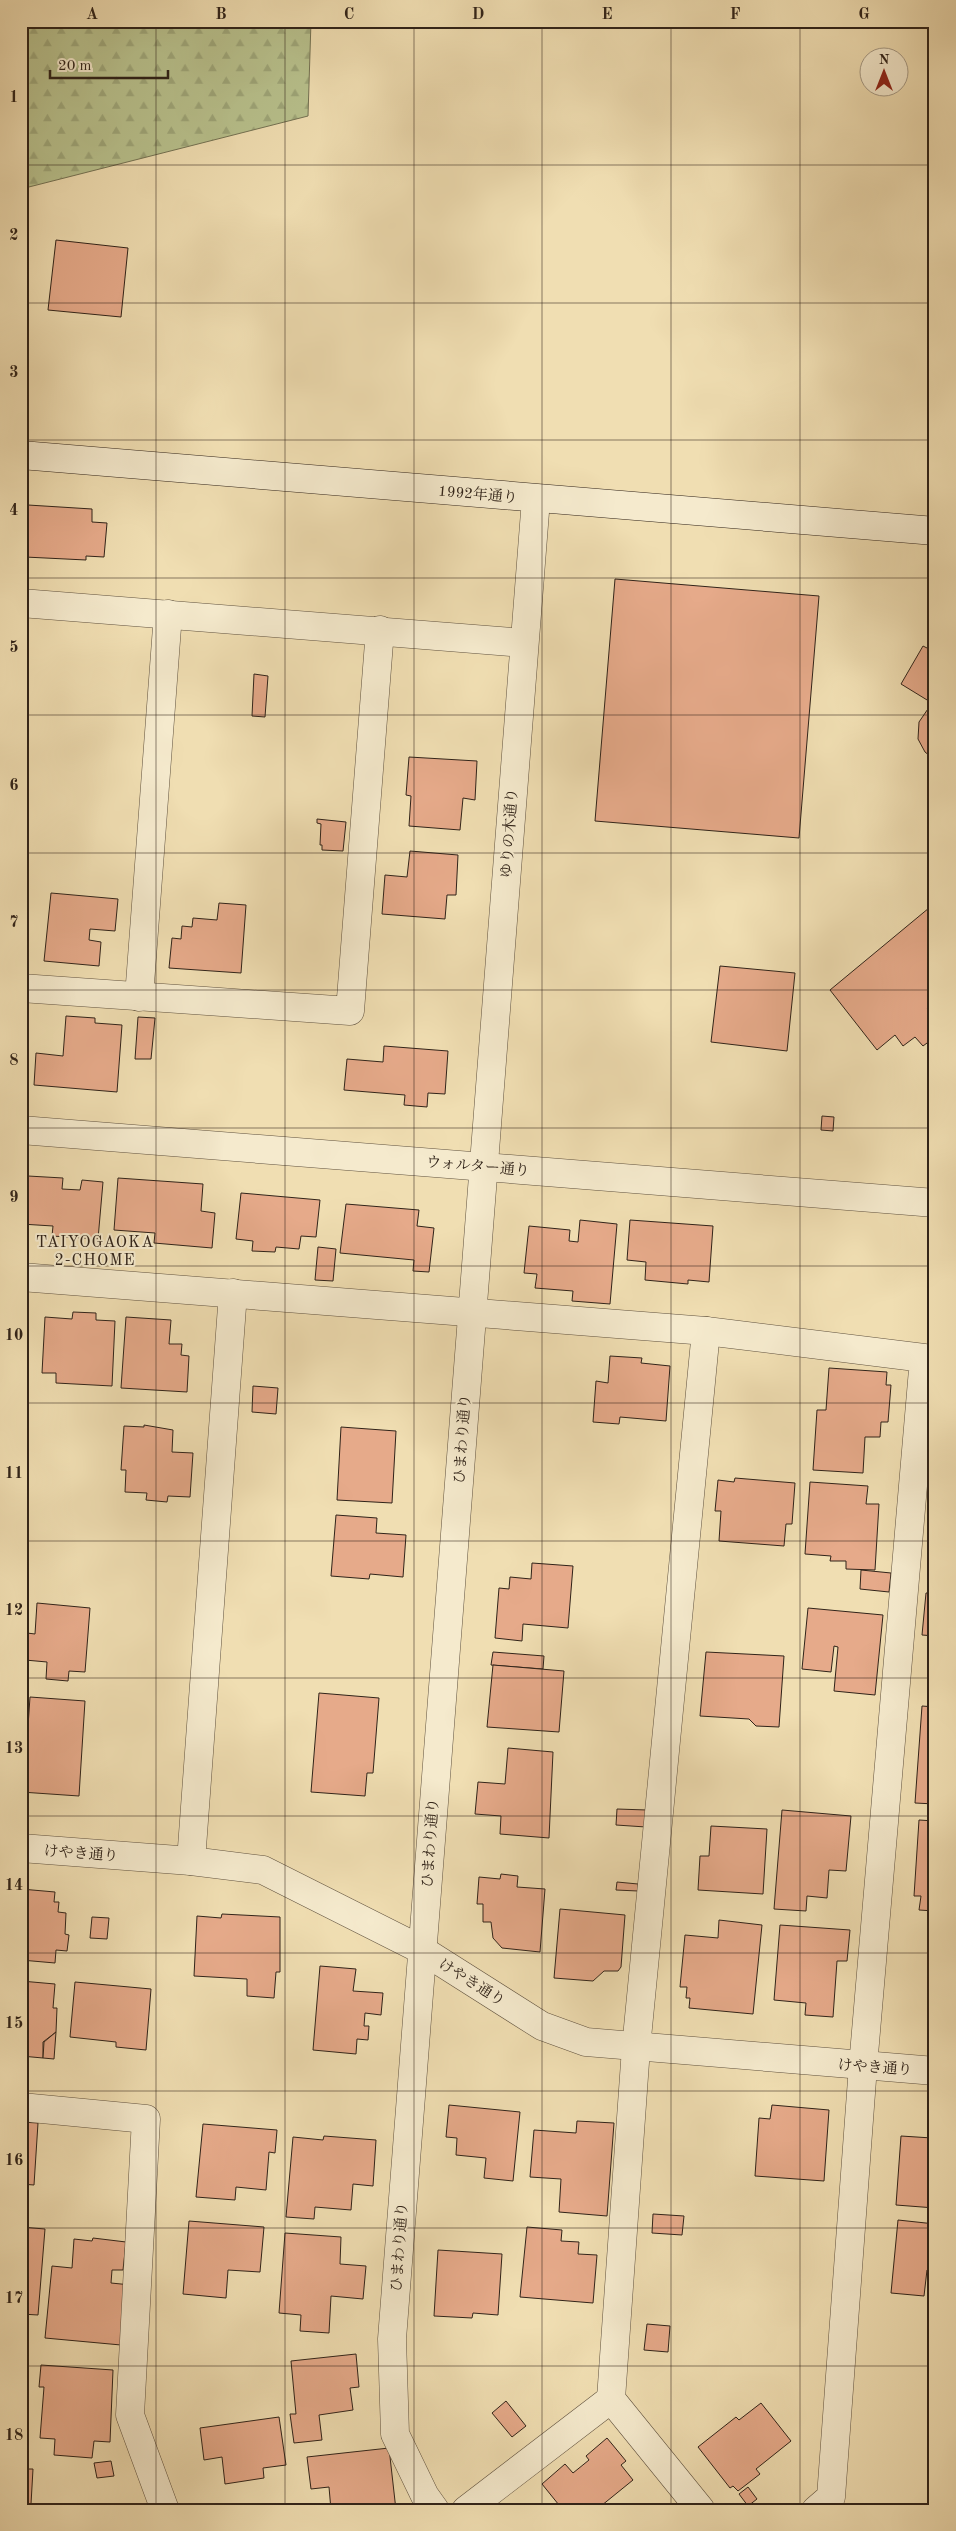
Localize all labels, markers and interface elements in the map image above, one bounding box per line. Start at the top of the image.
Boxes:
text: A [86,7,98,23]
text: B [215,7,227,23]
text: C [344,7,354,23]
text: D [472,7,484,23]
text: E [601,7,613,23]
text: F [730,7,741,23]
text: G [858,7,870,23]
scale bar [50,48,168,80]
north arrow [858,48,908,98]
text: N [879,53,890,67]
text: 20 m [58,59,92,74]
text: 1 [9,90,19,106]
text: 2 [9,228,19,244]
text: 3 [9,365,19,381]
street label: 1992年通り [437,483,518,506]
text: 4 [9,503,19,519]
text: 5 [9,640,19,656]
text: 6 [9,778,19,794]
street label: ゆりの木通り [498,788,521,879]
text: 7 [9,915,19,931]
text: 8 [9,1053,19,1069]
street label: ウォルター通り [426,1154,530,1179]
text: 9 [9,1190,19,1206]
district label: TAIYOGAOKA 2-CHOME [36,1235,154,1269]
text: 10 [5,1328,23,1344]
street label: ひまわり通り [451,1394,474,1485]
text: 11 [5,1466,23,1482]
text: 12 [5,1603,23,1619]
text: 13 [5,1741,23,1757]
street label: ひまわり通り [419,1798,442,1889]
street label: けやき通り [43,1842,119,1865]
text: 14 [5,1878,23,1894]
street label: けやき通り [435,1955,508,2010]
text: 15 [5,2016,23,2032]
street label: けやき通り [837,2056,913,2079]
text: 16 [5,2153,23,2169]
street label: ひまわり通り [388,2202,411,2293]
text: 17 [5,2291,23,2307]
text: 18 [5,2428,23,2444]

